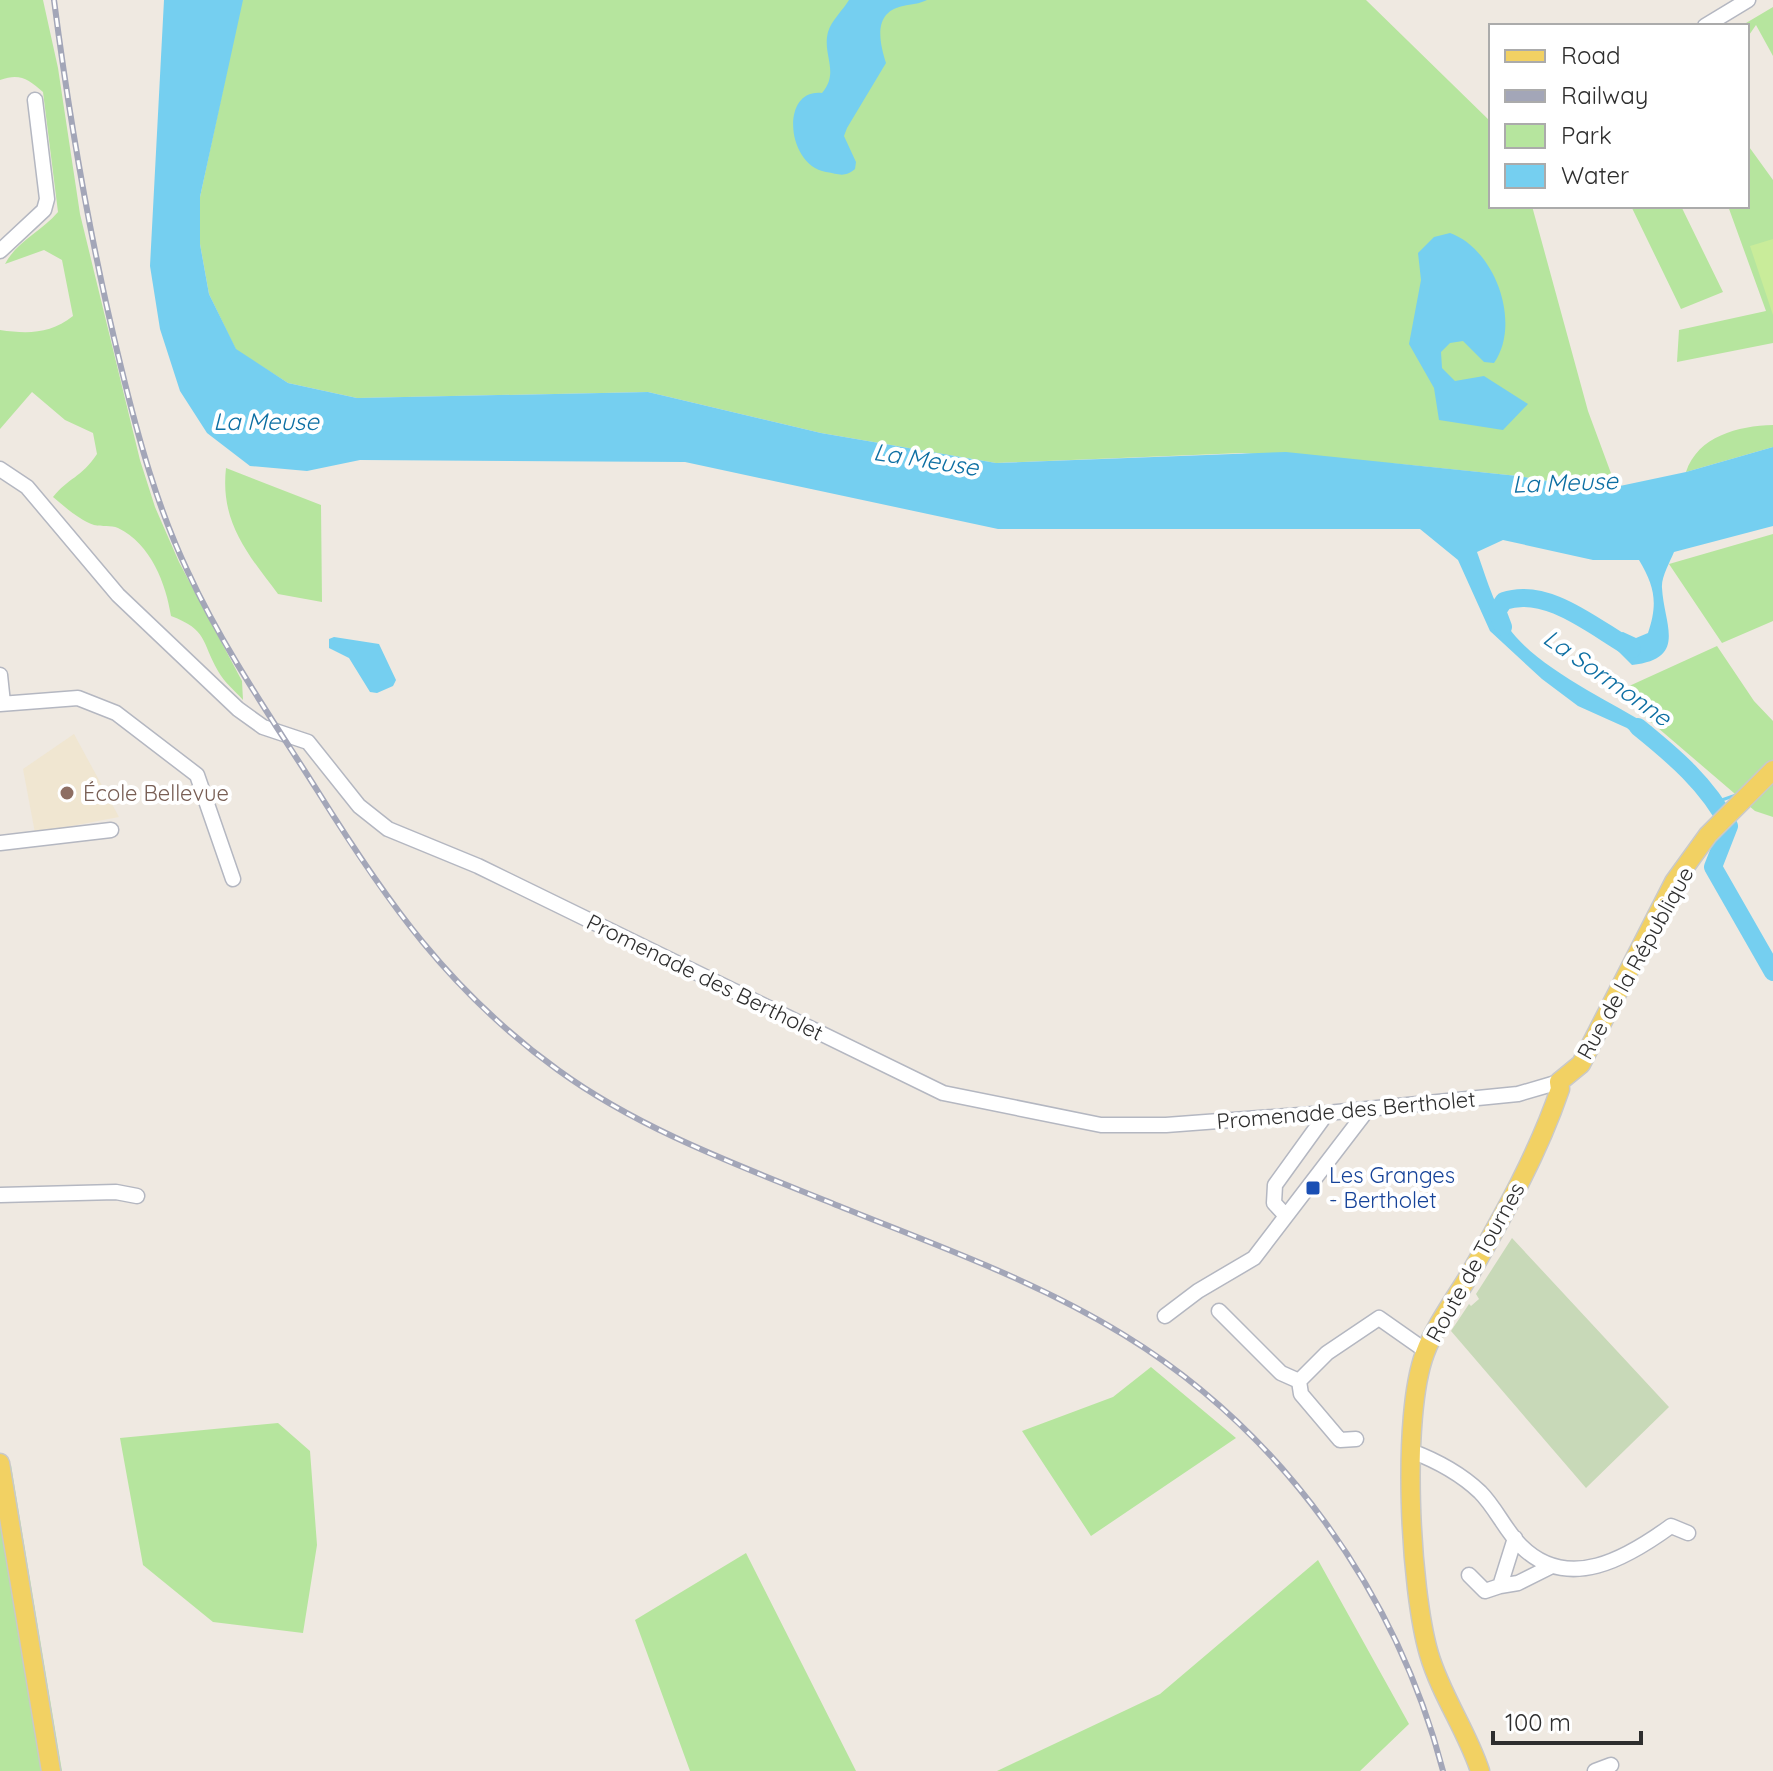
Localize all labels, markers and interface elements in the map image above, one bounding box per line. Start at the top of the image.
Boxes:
legend [1489,24,1749,208]
text: Road [1561,40,1621,70]
text: Railway [1561,80,1648,110]
text: Park [1561,120,1612,150]
text: Water [1561,160,1629,190]
water label: La Meuse [213,406,320,436]
water label: La Meuse [872,436,982,482]
water label: La Meuse [1512,465,1620,499]
water label: La Sormonne [1538,622,1678,733]
place label: École Bellevue [83,779,229,807]
marker: École Bellevue [58,784,76,802]
street label: Rue de la République [1570,862,1700,1064]
street label: Promenade des Bertholet [582,907,828,1047]
street label: Promenade des Bertholet [1215,1085,1477,1135]
place label: Les Granges - Bertholet [1329,1161,1455,1214]
street label: Route de Tournes [1420,1177,1530,1347]
marker: Les Granges - Bertholet [1304,1179,1322,1197]
scale bar [1493,1695,1641,1745]
text: 100 m [1505,1707,1571,1737]

